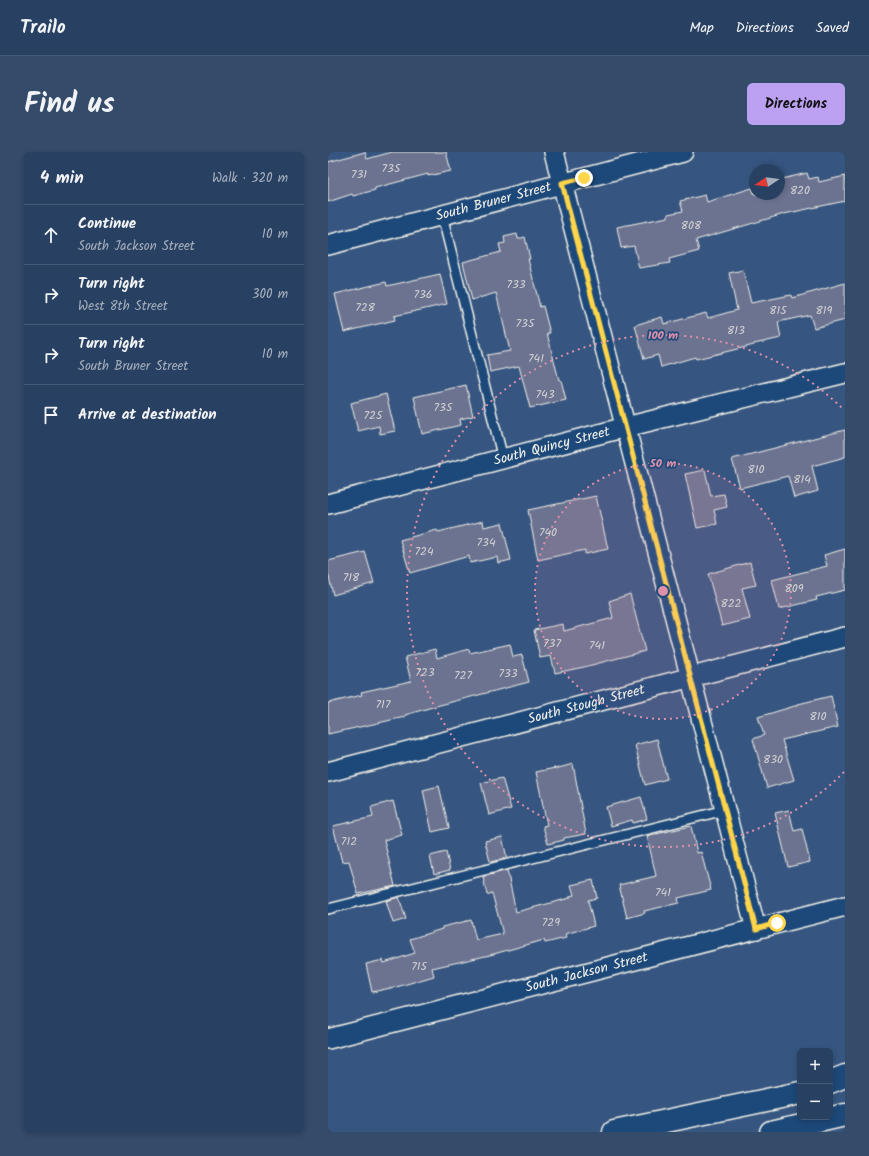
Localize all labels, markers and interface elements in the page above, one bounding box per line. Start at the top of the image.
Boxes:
text: Trailo [20,13,66,43]
text: Map [689,17,714,39]
text: Directions [736,17,794,39]
text: Saved [816,17,849,39]
text: Find us [24,82,115,127]
button: Directions [747,83,845,125]
house number: 735 [382,159,402,178]
north arrow [749,164,785,200]
text: 4 min [40,165,84,192]
house number: 731 [351,165,367,184]
text: Walk · 320 m [212,168,288,189]
route end [575,169,593,187]
street label: South Bruner Street [433,176,554,227]
house number: 820 [790,181,810,200]
text: Continue [78,212,136,236]
house number: 808 [681,216,702,235]
icon: ahead [40,224,62,246]
text: 10 m [262,224,288,245]
text: South Jackson Street [78,236,195,257]
text: Turn right [78,272,145,296]
house number: 733 [506,275,526,294]
icon: right [40,284,62,306]
text: 300 m [252,284,288,305]
house number: 736 [413,285,433,304]
text: West 8th Street [78,296,168,317]
house number: 728 [355,298,376,317]
house number: 815 [769,301,788,320]
house number: 819 [816,301,833,320]
house number: 735 [516,314,536,333]
house number: 813 [727,321,745,340]
text: 100 m [648,326,678,345]
text: Turn right [78,332,145,356]
icon: right [40,344,62,366]
text: 10 m [262,344,288,365]
house number: 741 [528,349,544,368]
text: South Bruner Street [78,356,188,377]
house number: 743 [536,385,555,404]
house number: 735 [434,398,454,417]
text: Arrive at destination [78,403,217,427]
icon: arrive [40,404,62,426]
house number: 725 [364,406,384,425]
street label: South Quincy Street [491,420,613,472]
text: 50 m [649,454,677,473]
house number: 810 [748,460,765,479]
house number: 814 [793,470,811,489]
house number: 740 [539,523,557,542]
house number: 734 [477,533,496,552]
house number: 724 [414,542,434,561]
house number: 718 [343,568,360,587]
house number: 809 [784,579,804,598]
centre of rings [656,584,670,598]
house number: 822 [720,594,742,613]
house number: 737 [543,634,561,653]
house number: 741 [589,636,605,655]
house number: 723 [415,663,435,682]
house number: 733 [498,664,518,683]
house number: 727 [454,666,472,685]
street label: South Stough Street [525,679,648,730]
house number: 717 [376,695,391,714]
house number: 810 [810,707,827,726]
house number: 830 [763,750,783,769]
house number: 712 [341,832,357,851]
house number: 741 [655,883,671,902]
house number: 729 [542,913,560,932]
route start [768,914,786,932]
street label: South Jackson Street [523,946,651,999]
house number: 715 [411,957,428,976]
map controls [797,1048,833,1120]
button: + [797,1048,833,1084]
button: − [797,1084,833,1120]

